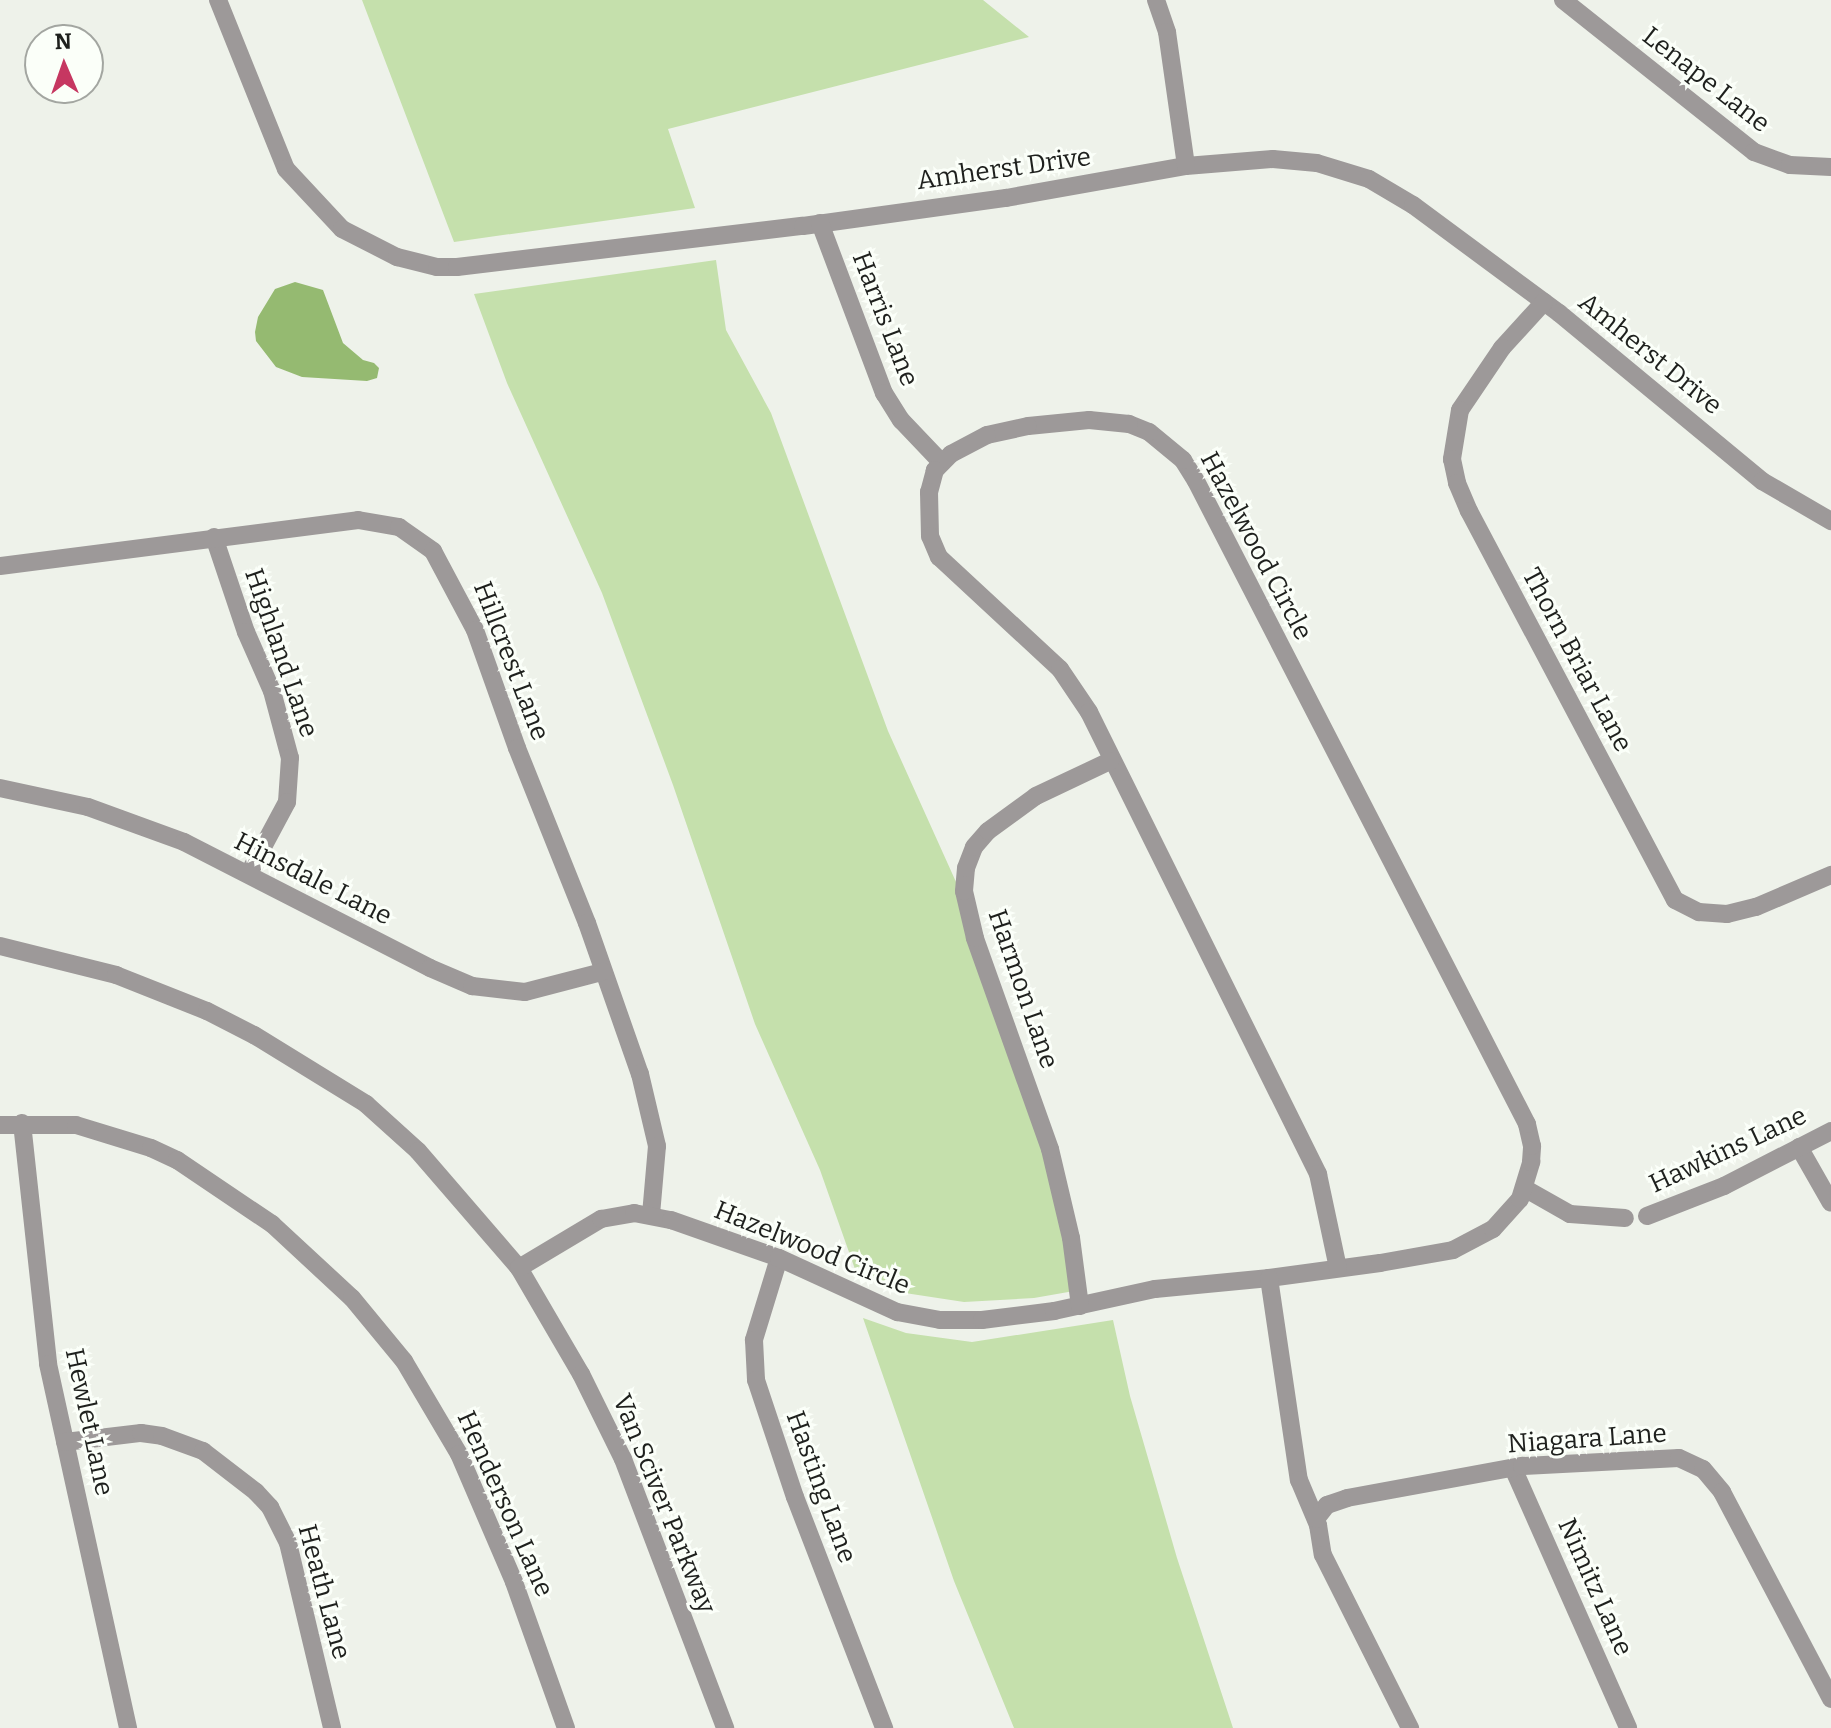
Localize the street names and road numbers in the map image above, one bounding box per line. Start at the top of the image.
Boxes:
street label: Lenape Lane [1636,21,1776,139]
street label: Amherst Drive [915,141,1093,197]
street label: Harris Lane [845,248,925,390]
street label: Amherst Drive [1572,287,1728,421]
street label: Hazelwood Circle [1193,447,1319,645]
street label: Thorn Briar Lane [1515,563,1639,757]
street label: Highland Lane [238,565,324,741]
street label: Hillcrest Lane [466,577,556,745]
street label: Hinsdale Lane [229,826,397,932]
street label: Harmon Lane [981,905,1065,1073]
street label: Hawkins Lane [1645,1100,1811,1200]
street label: Hazelwood Circle [710,1195,914,1301]
street label: Hewlet Lane [58,1346,120,1498]
street label: Van Sciver Parkway [606,1390,722,1618]
street label: Henderson Lane [450,1406,560,1602]
street label: Hasting Lane [779,1407,863,1567]
street label: Niagara Lane [1506,1418,1668,1460]
street label: Nimitz Lane [1551,1514,1639,1660]
street label: Heath Lane [291,1521,357,1663]

